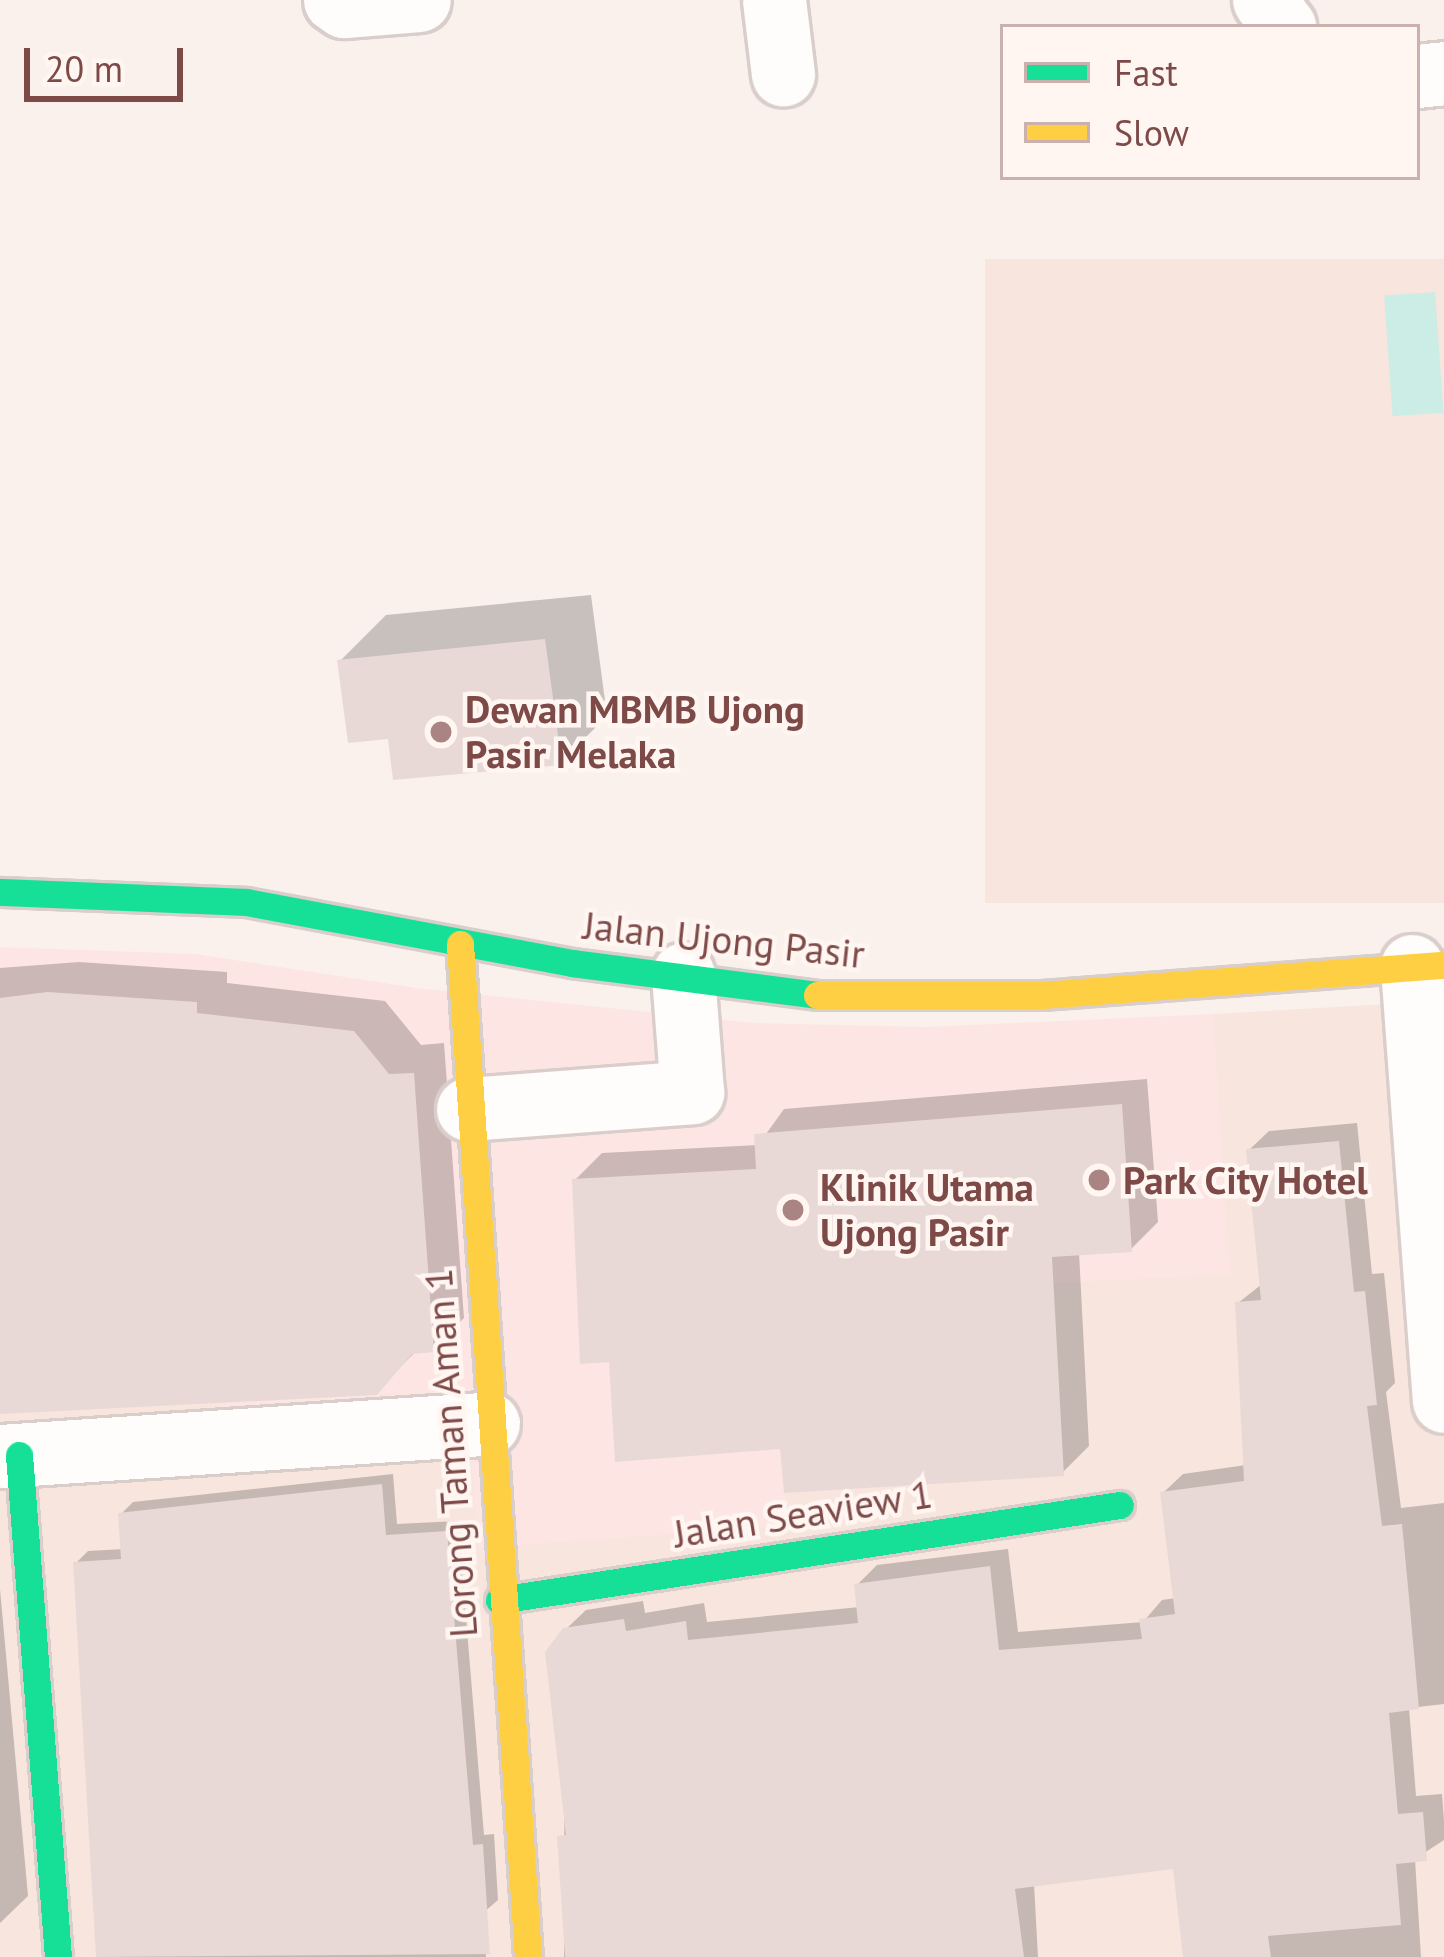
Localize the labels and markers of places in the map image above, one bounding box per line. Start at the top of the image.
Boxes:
place label: Dewan MBMB Ujong Pasir Melaka [465,687,805,778]
marker: Dewan MBMB Ujong Pasir Melaka [428,719,454,745]
place label: Park City Hotel [1123,1157,1371,1203]
place label: Klinik Utama Ujong Pasir [820,1165,1035,1256]
marker: Park City Hotel [1086,1167,1112,1193]
marker: Klinik Utama Ujong Pasir [777,1194,809,1226]

